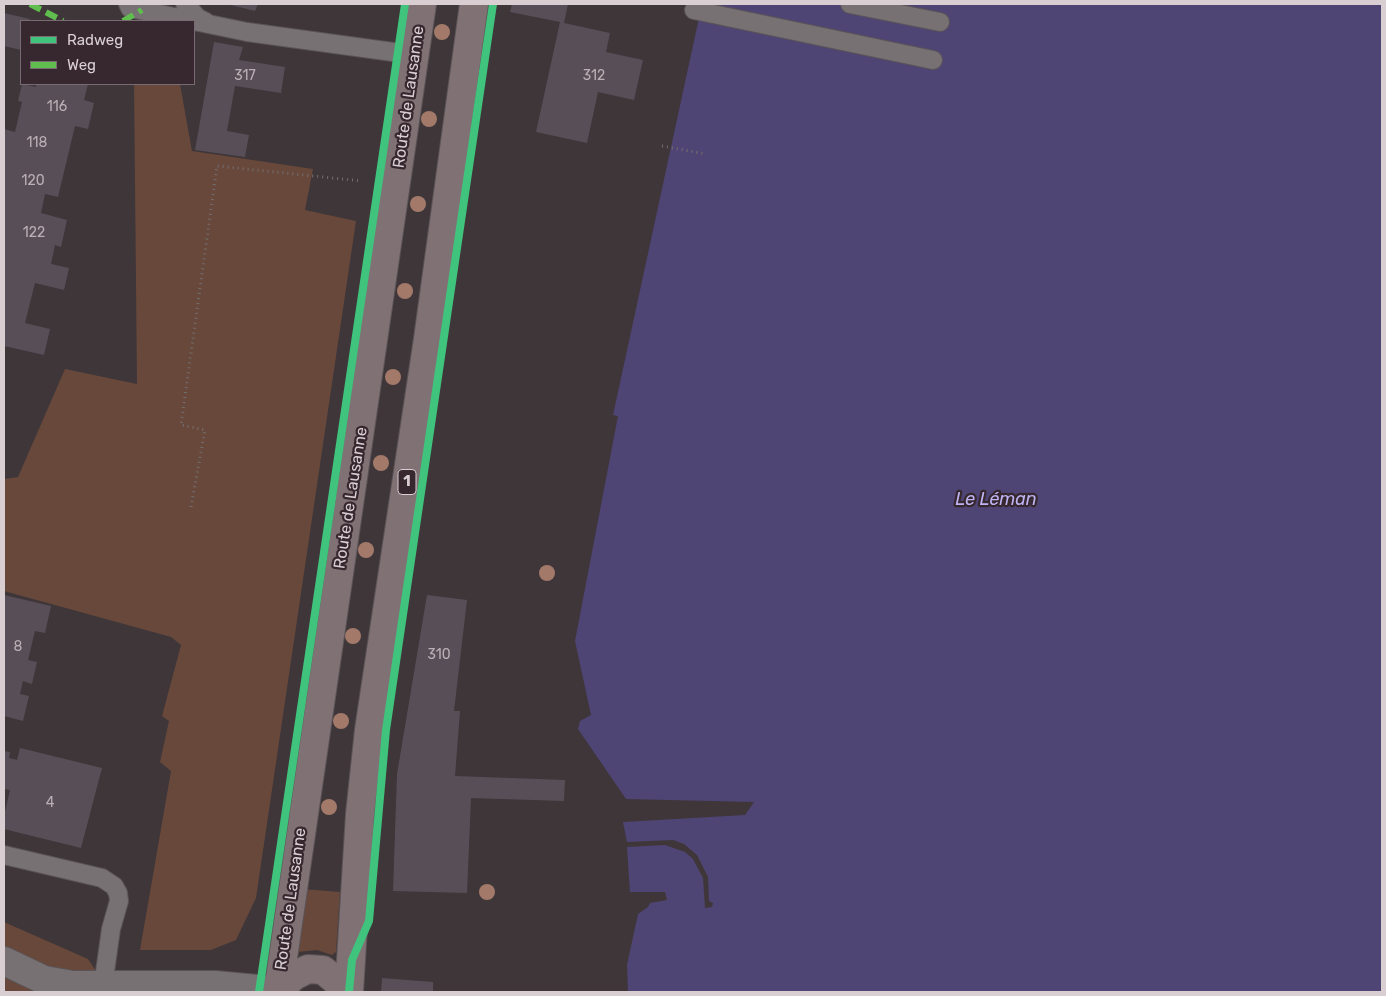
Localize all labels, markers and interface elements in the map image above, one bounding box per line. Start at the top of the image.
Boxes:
legend [20,20,195,85]
street label: Route de Lausanne [390,25,428,169]
text: Radweg [67,31,123,49]
text: Weg [67,56,96,74]
house number: 317 [234,68,256,84]
house number: 312 [583,68,605,84]
house number: 116 [47,99,67,115]
house number: 118 [27,135,47,151]
house number: 120 [21,173,45,189]
house number: 122 [23,225,45,241]
street label: Route de Lausanne [330,426,372,570]
road number: 1 [398,470,416,494]
water label: Le Léman [955,489,1037,511]
house number: 8 [14,639,22,655]
house number: 310 [427,647,451,663]
house number: 4 [46,795,54,811]
street label: Route de Lausanne [272,827,310,971]

